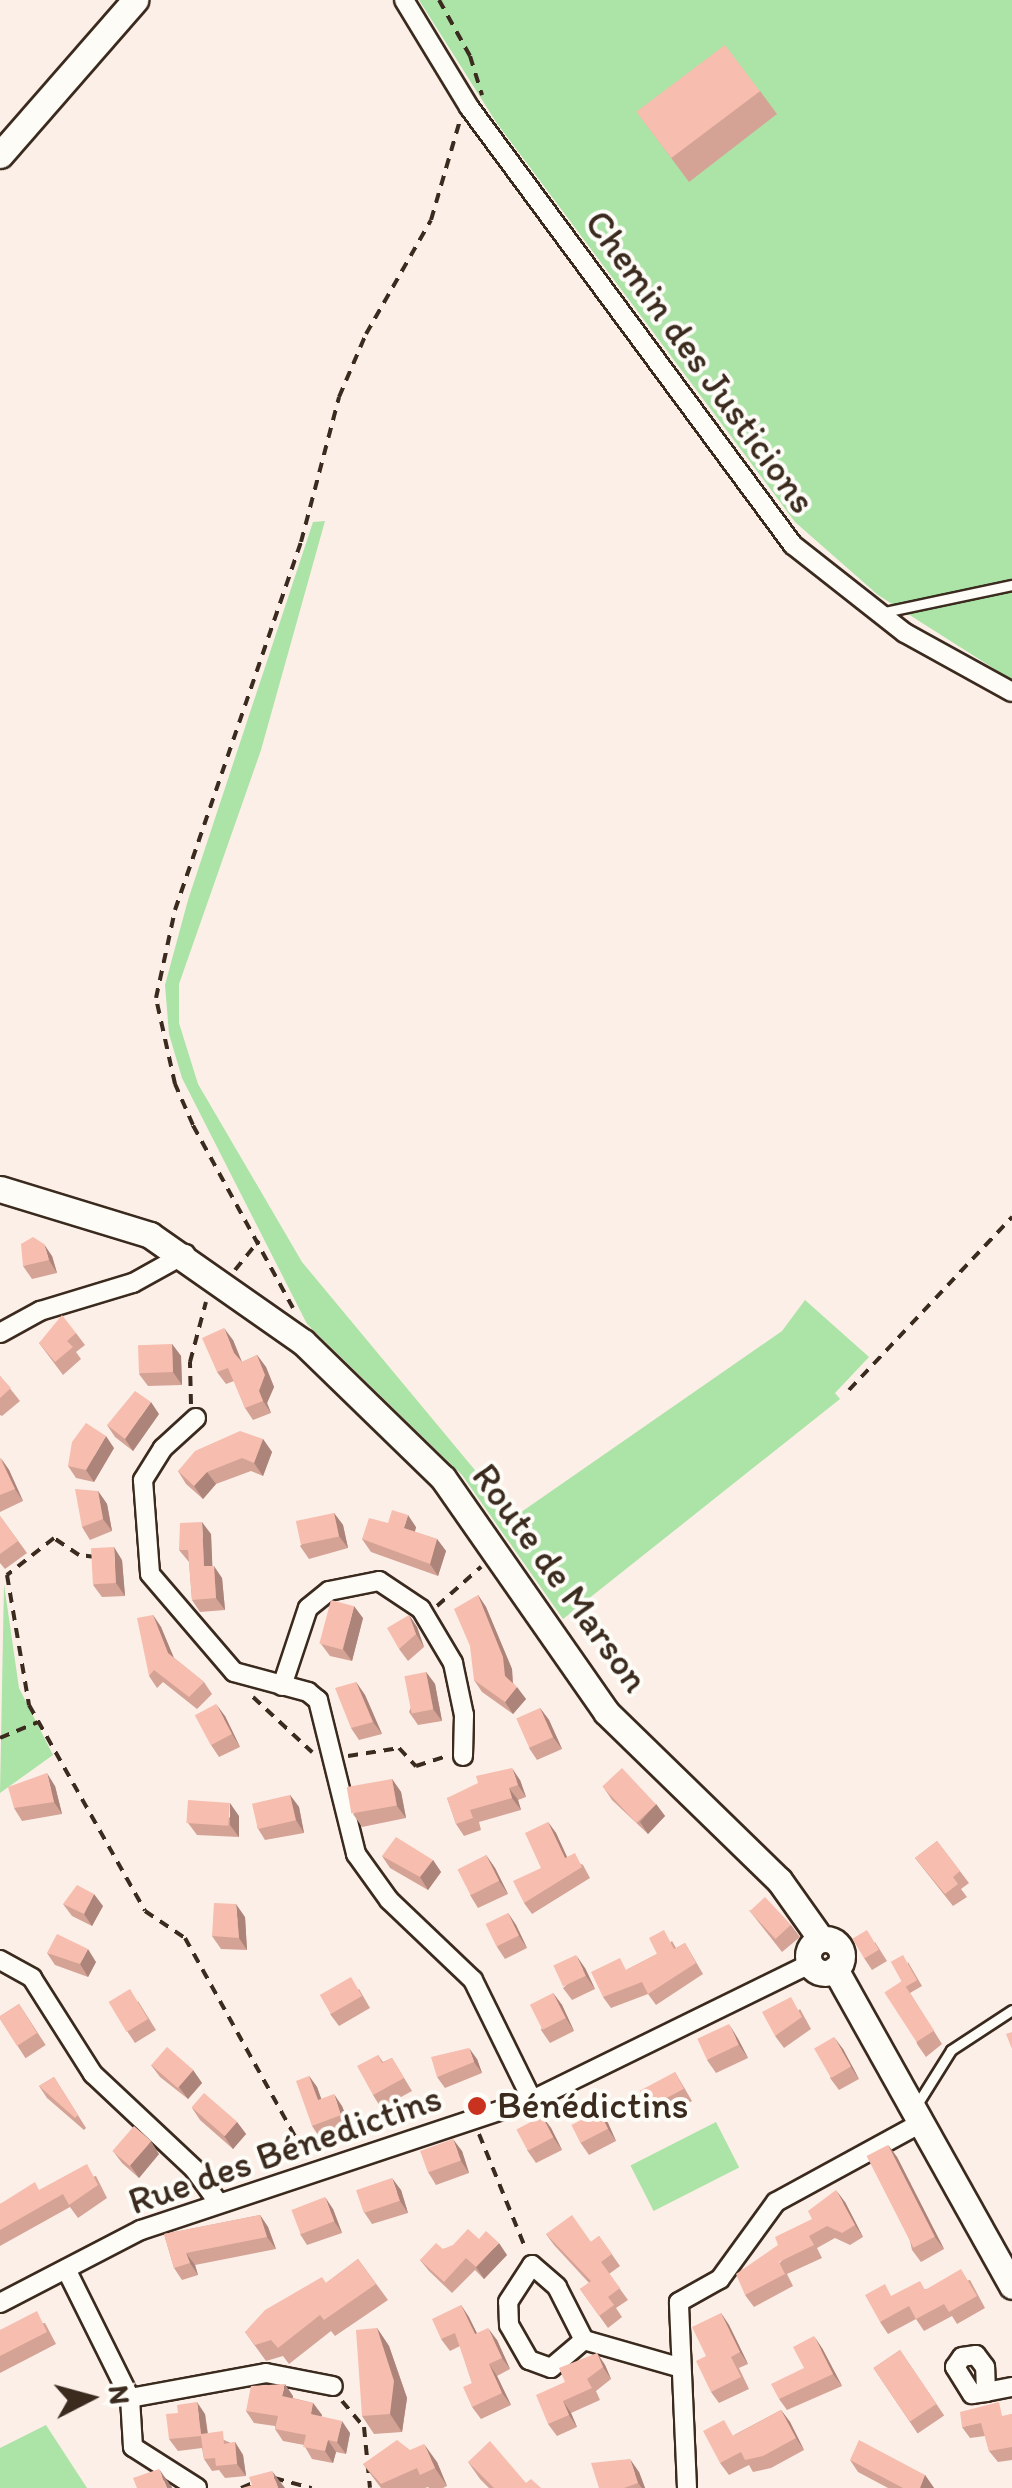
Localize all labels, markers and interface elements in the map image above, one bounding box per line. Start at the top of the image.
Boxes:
street label: Chemin des Justicions [575,202,825,522]
street label: Route de Marson [461,1454,659,1702]
street label: Rue des Bénedictins [123,2075,447,2225]
place label: Bénédictins [497,2083,689,2129]
marker: Bénédictins [466,2095,488,2117]
north arrow [40,2348,140,2448]
text: N [102,2384,138,2406]

